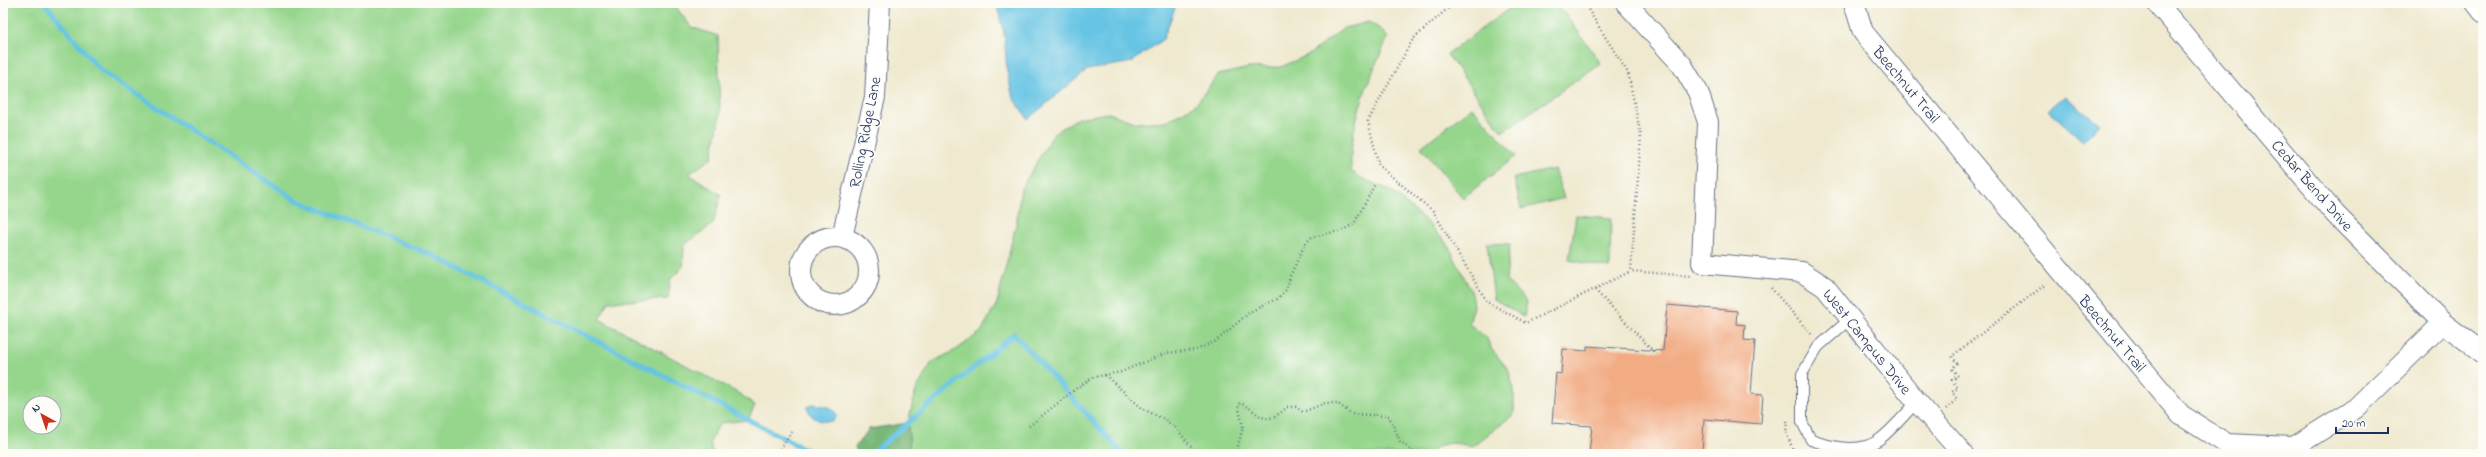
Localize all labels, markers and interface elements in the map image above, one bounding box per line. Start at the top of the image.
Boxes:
street label: Beechnut Trail [1865,41,1945,129]
street label: Rolling Ridge Lane [843,74,889,190]
street label: Cedar Bend Drive [2265,135,2359,238]
street label: West Campus Drive [1816,284,1917,401]
street label: Beechnut Trail [2071,290,2151,378]
north arrow [22,395,62,435]
text: N [28,400,44,417]
scale bar [2336,409,2388,435]
text: 20 m [2342,415,2365,433]

